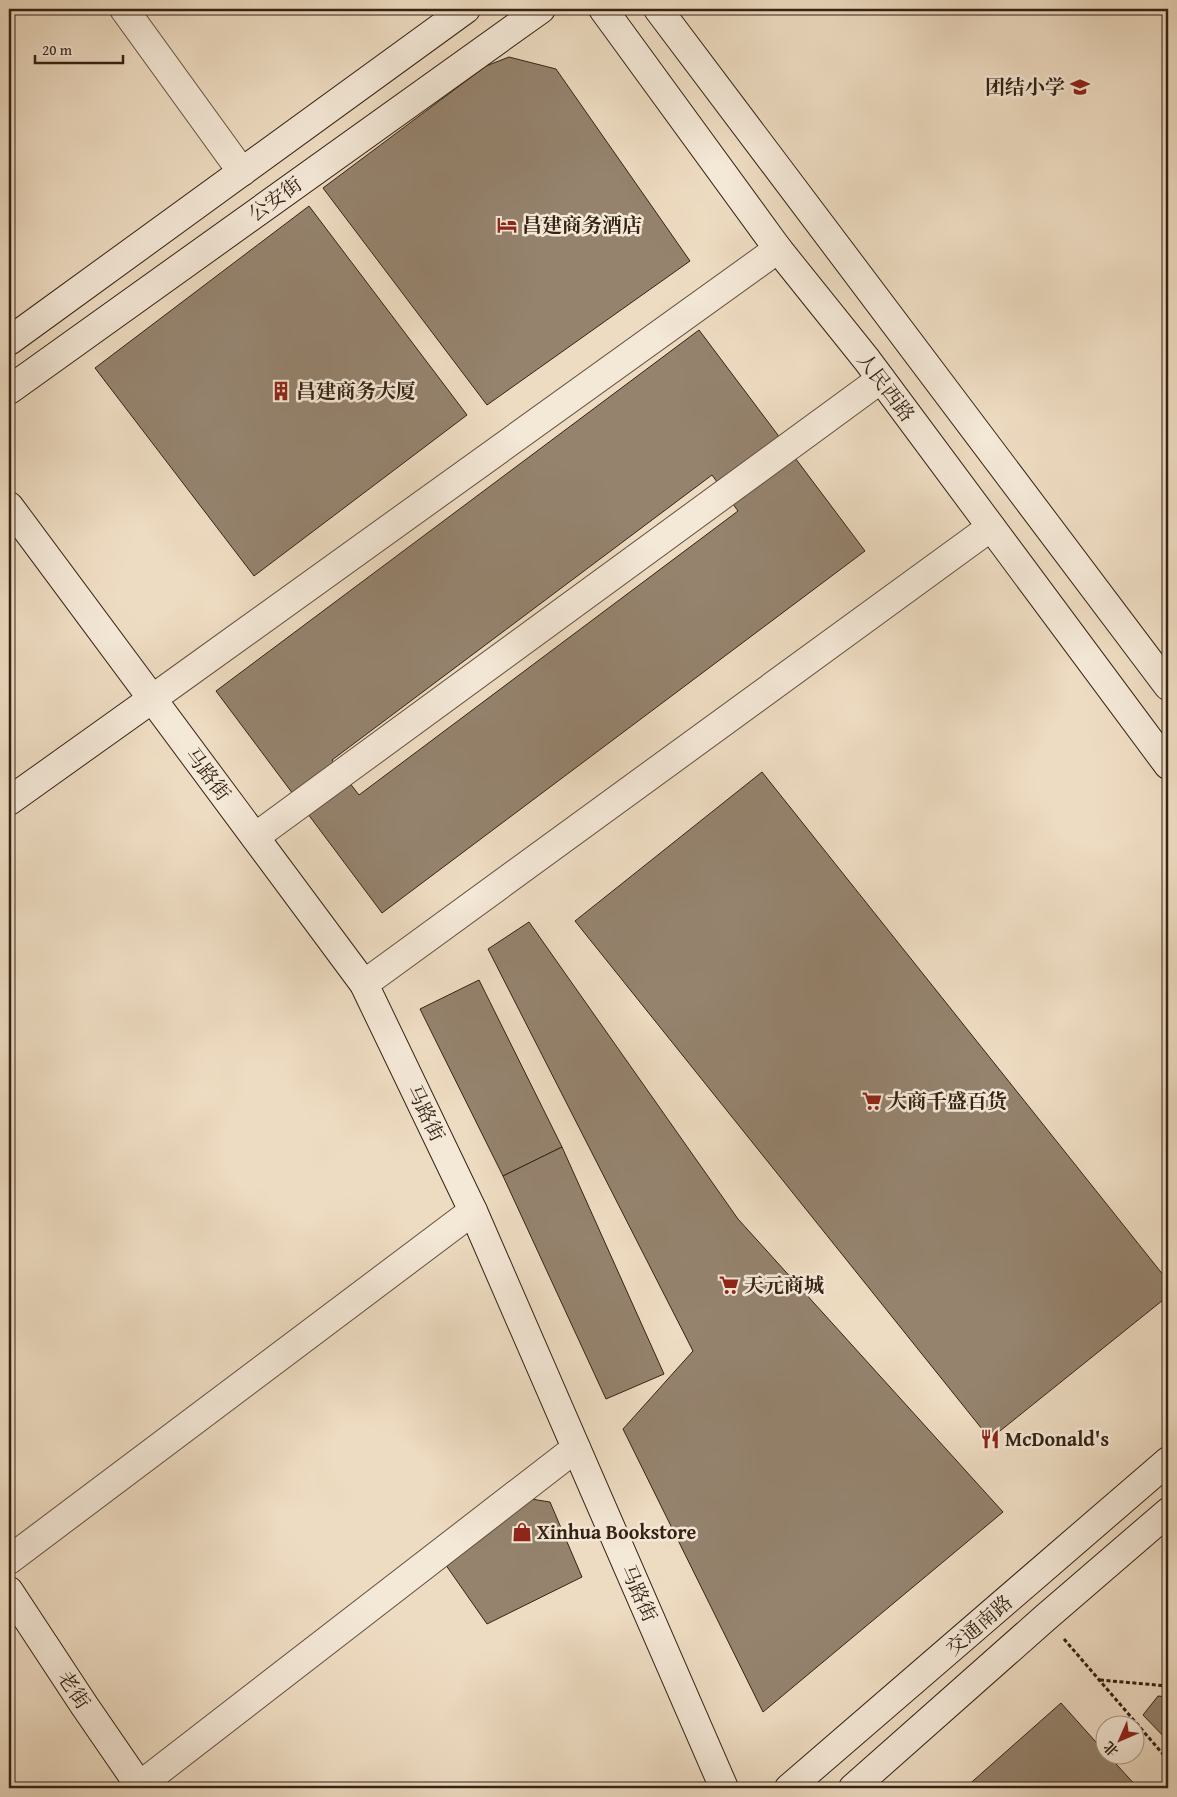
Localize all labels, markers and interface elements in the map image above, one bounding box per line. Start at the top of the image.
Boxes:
scale bar [35,32,122,64]
text: 20 m [42,39,73,60]
place label: 团结小学 [985,72,1065,101]
school or university icon: 团结小学 [1069,76,1091,98]
street label: 公安街 [242,169,307,228]
place label: 昌建商务酒店 [522,210,642,239]
hotel icon: 昌建商务酒店 [496,214,518,236]
street label: 人民西路 [851,346,922,427]
place label: 昌建商务大厦 [296,376,416,405]
building icon: 昌建商务大厦 [270,380,292,402]
street label: 马路街 [179,741,238,806]
street label: 马路街 [400,1079,453,1146]
place label: 大商千盛百货 [887,1086,1007,1115]
supermarket icon: 大商千盛百货 [861,1090,883,1112]
place label: 天元商城 [744,1270,824,1299]
supermarket icon: 天元商城 [718,1274,740,1296]
place label: McDonald's [1005,1424,1109,1453]
restaurant icon: McDonald's [979,1428,1001,1450]
place label: Xinhua Bookstore [537,1517,696,1546]
shop icon: Xinhua Bookstore [511,1521,533,1543]
street label: 马路街 [614,1559,665,1626]
street label: 交通南路 [939,1587,1018,1662]
street label: 老街 [51,1665,98,1714]
north arrow [1094,1714,1144,1764]
text: 北 [1099,1737,1123,1761]

